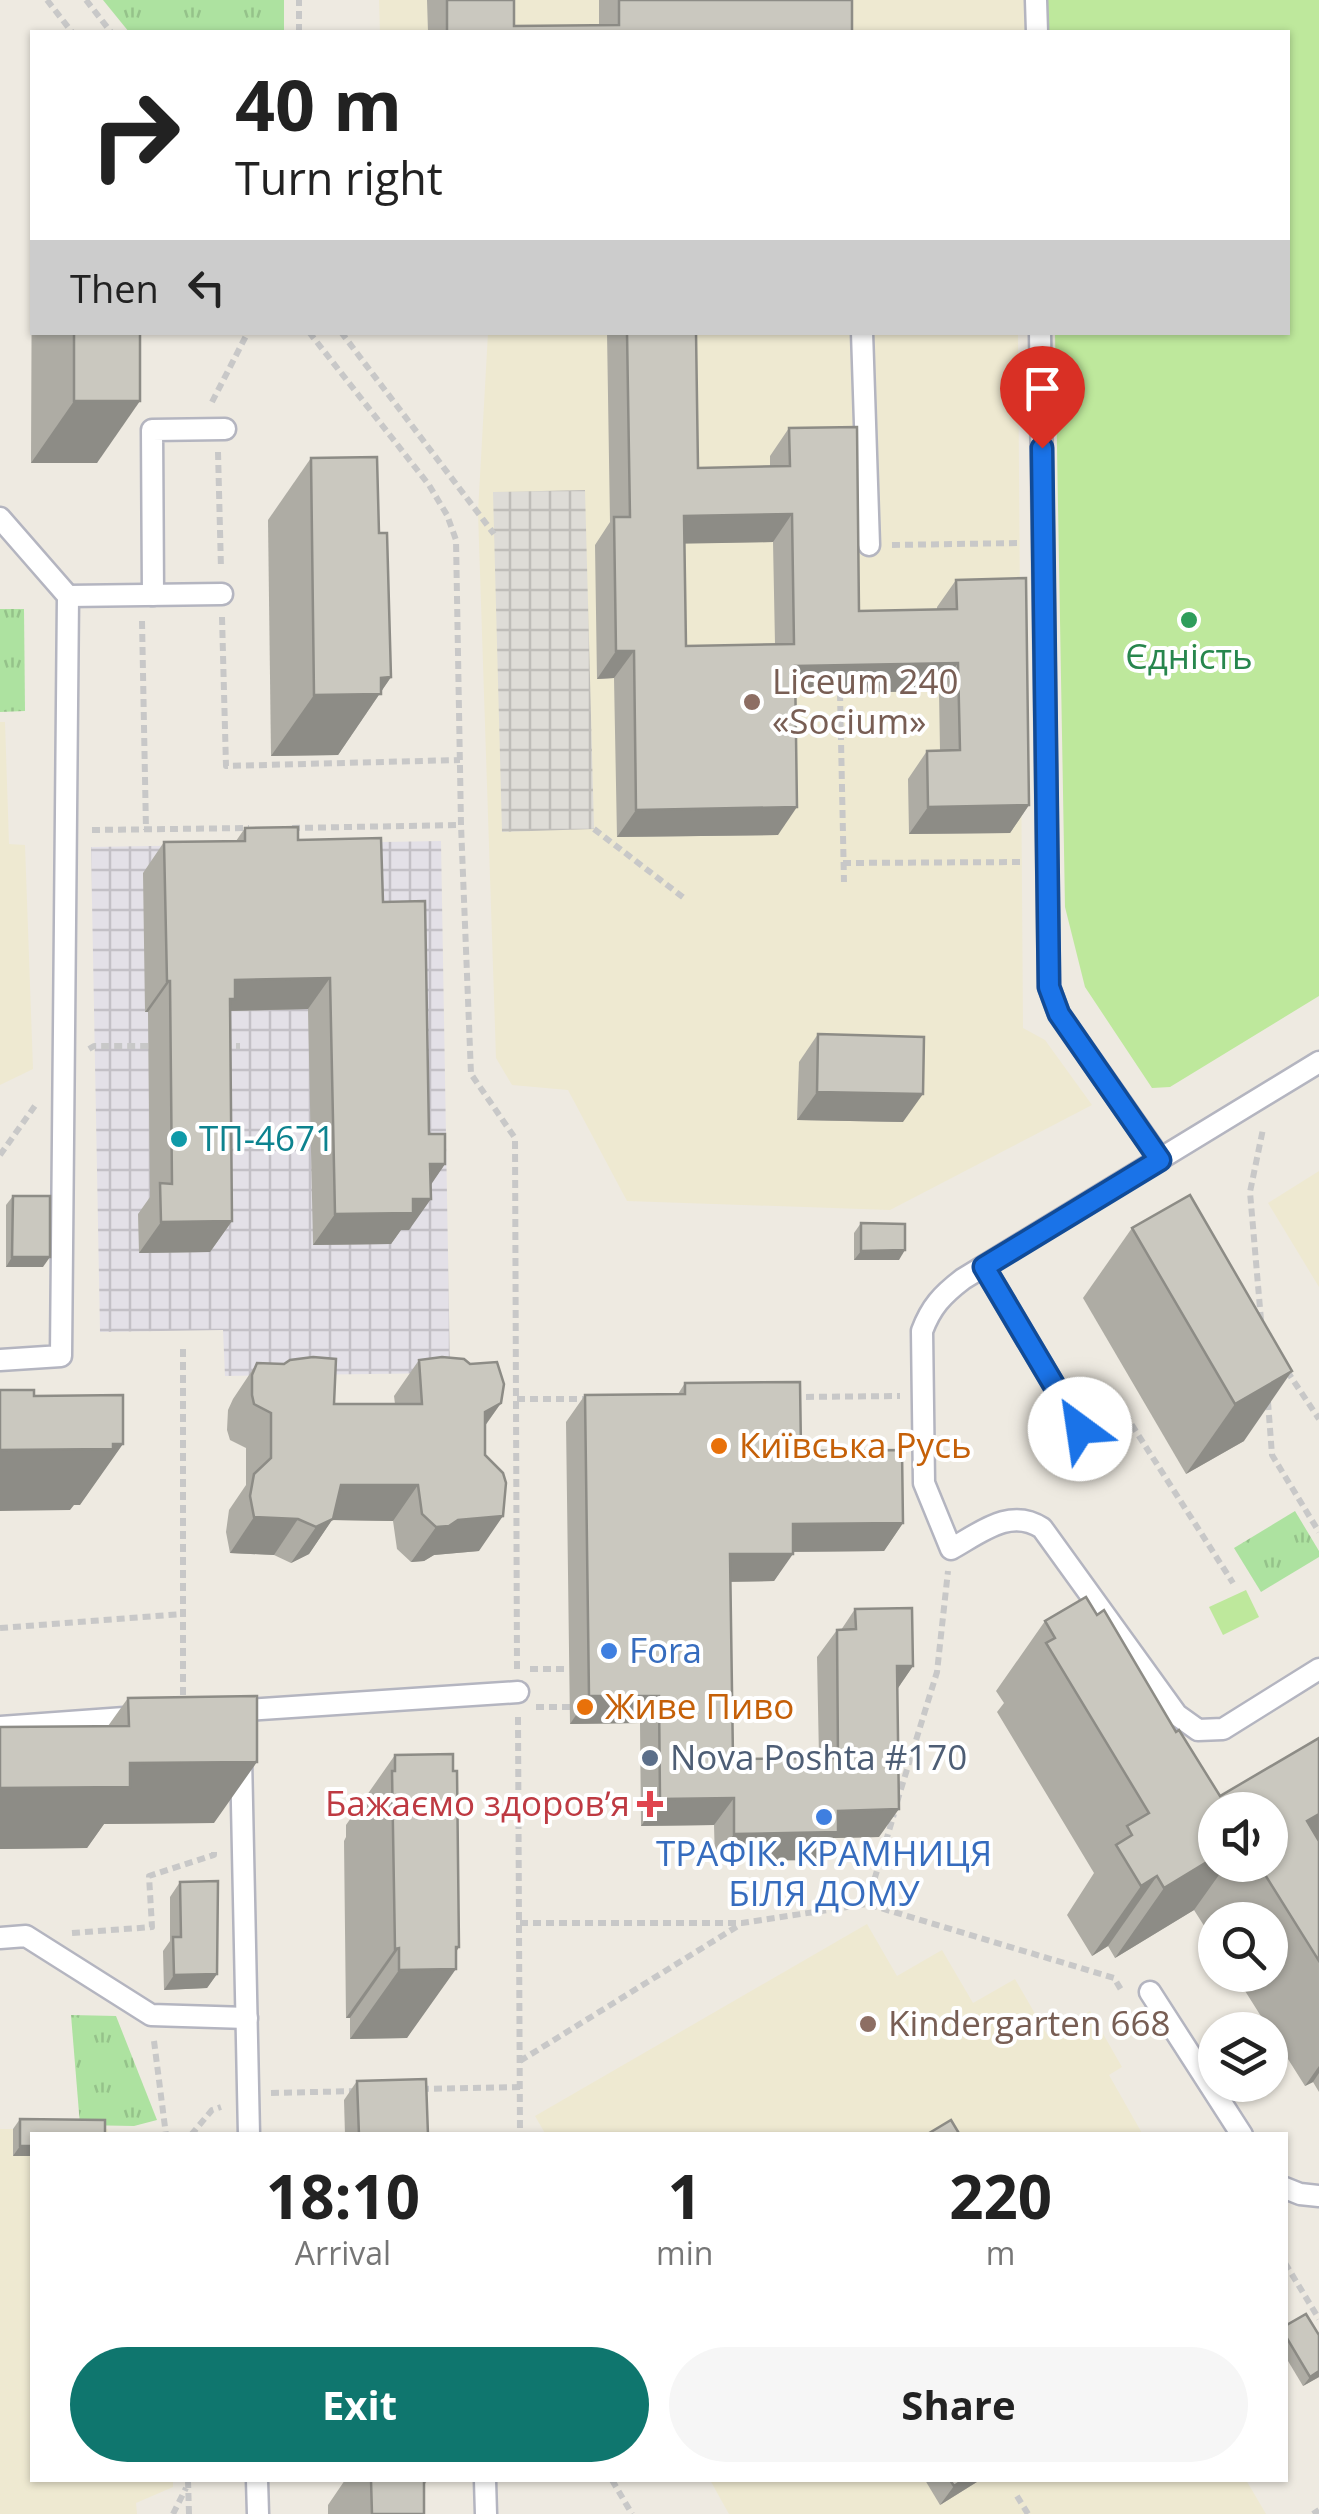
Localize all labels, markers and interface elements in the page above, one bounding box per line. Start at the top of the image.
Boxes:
text: 40 m [235,56,402,152]
icon: right [70,70,200,200]
text: Turn right [235,147,443,208]
icon: left [179,260,234,315]
text: Then [70,262,159,314]
pin [1000,346,1085,449]
icon: arrive [1015,361,1070,416]
marker: Єдність [1178,609,1200,631]
place label: Єдність [1125,632,1253,679]
place label: Liceum 240 «Socium» [772,657,959,744]
marker: Liceum 240 «Socium» [741,691,763,713]
place label: ТП-4671 [199,1114,335,1161]
marker: ТП-4671 [168,1128,190,1150]
position arrow [1028,1377,1132,1481]
place label: Київська Русь [739,1421,972,1468]
marker: Київська Русь [708,1435,730,1457]
place label: Fora [629,1626,702,1673]
marker: Fora [598,1640,620,1662]
place label: Живе Пиво [605,1682,794,1729]
marker: Живе Пиво [574,1696,596,1718]
place label: Nova Poshta #170 [670,1733,967,1780]
marker: Nova Poshta #170 [639,1747,661,1769]
place label: Бажаємо здоровʼя [325,1779,630,1826]
map controls [1198,1792,1288,2102]
button: sound [1198,1792,1288,1882]
marker: Бажаємо здоровʼя [639,1793,661,1815]
marker: ТРАФІК. КРАМНИЦЯ БІЛЯ ДОМУ [813,1806,835,1828]
place label: ТРАФІК. КРАМНИЦЯ БІЛЯ ДОМУ [656,1829,992,1916]
button: search [1198,1902,1288,1992]
place label: Kindergarten 668 [888,1999,1171,2046]
button: layers [1198,2012,1288,2102]
marker: Kindergarten 668 [857,2013,879,2035]
text: 18:10 [266,2155,420,2237]
text: 1 [668,2155,702,2237]
text: 220 [949,2155,1052,2237]
text: Arrival [295,2231,391,2274]
text: min [656,2231,713,2274]
text: m [986,2231,1015,2274]
button: Exit [70,2347,649,2462]
button: Share [669,2347,1248,2462]

